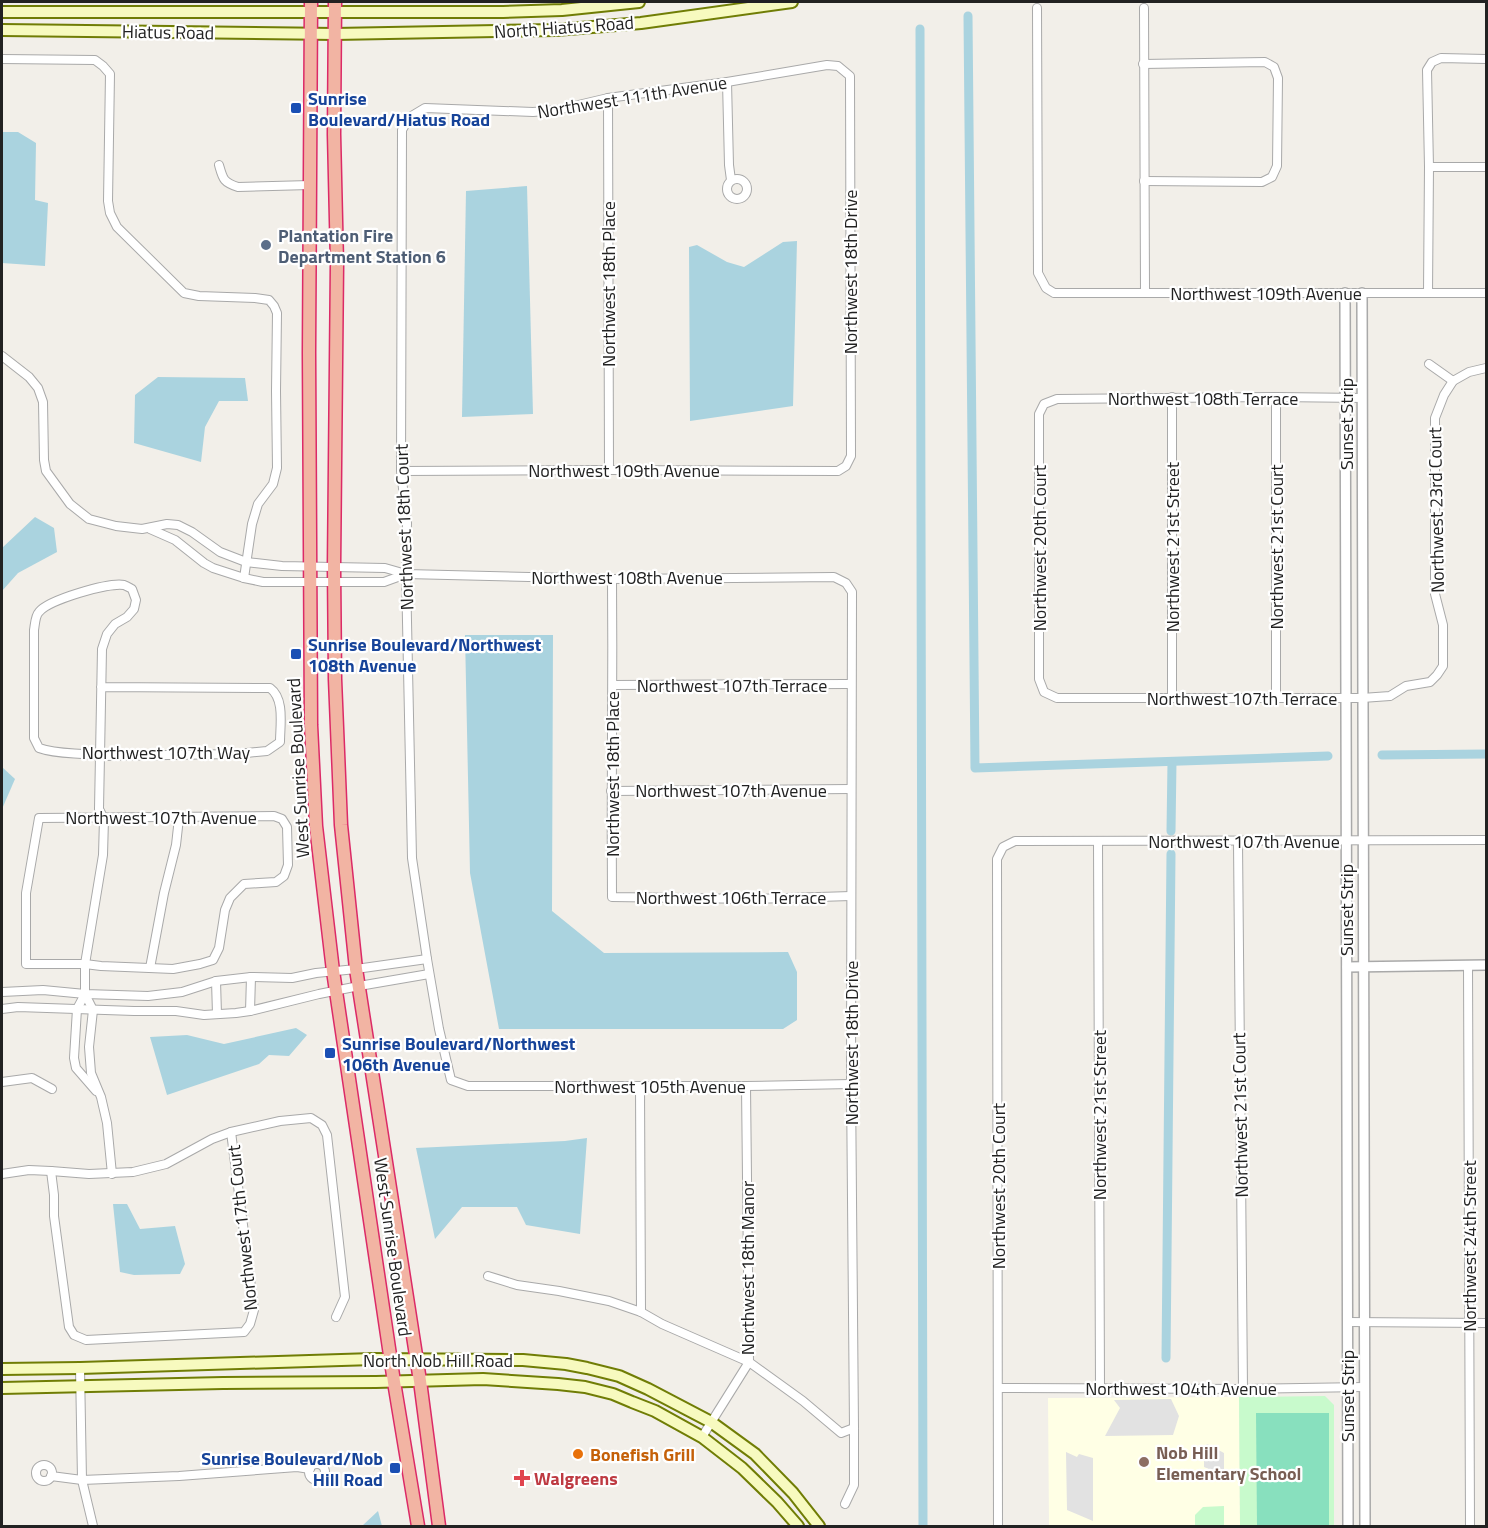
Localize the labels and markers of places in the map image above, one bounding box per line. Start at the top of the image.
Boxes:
place label: Sunrise Boulevard/Hiatus Road [308,85,490,133]
marker: Sunrise Boulevard/Hiatus Road [289,101,303,115]
place label: Plantation Fire Department Station 6 [278,222,446,270]
marker: Plantation Fire Department Station 6 [259,238,273,252]
place label: Sunrise Boulevard/Northwest 108th Avenue [308,631,542,679]
marker: Sunrise Boulevard/Northwest 108th Avenue [289,647,303,661]
place label: Sunrise Boulevard/Northwest 106th Avenue [342,1030,576,1078]
marker: Sunrise Boulevard/Northwest 106th Avenue [323,1046,337,1060]
place label: Nob Hill Elementary School [1156,1439,1301,1487]
place label: Bonefish Grill [590,1441,695,1468]
place label: Sunrise Boulevard/Nob Hill Road [201,1445,383,1493]
marker: Bonefish Grill [571,1447,585,1461]
marker: Nob Hill Elementary School [1137,1455,1151,1469]
marker: Sunrise Boulevard/Nob Hill Road [388,1461,402,1475]
place label: Walgreens [534,1465,618,1492]
marker: Walgreens [515,1471,529,1485]

